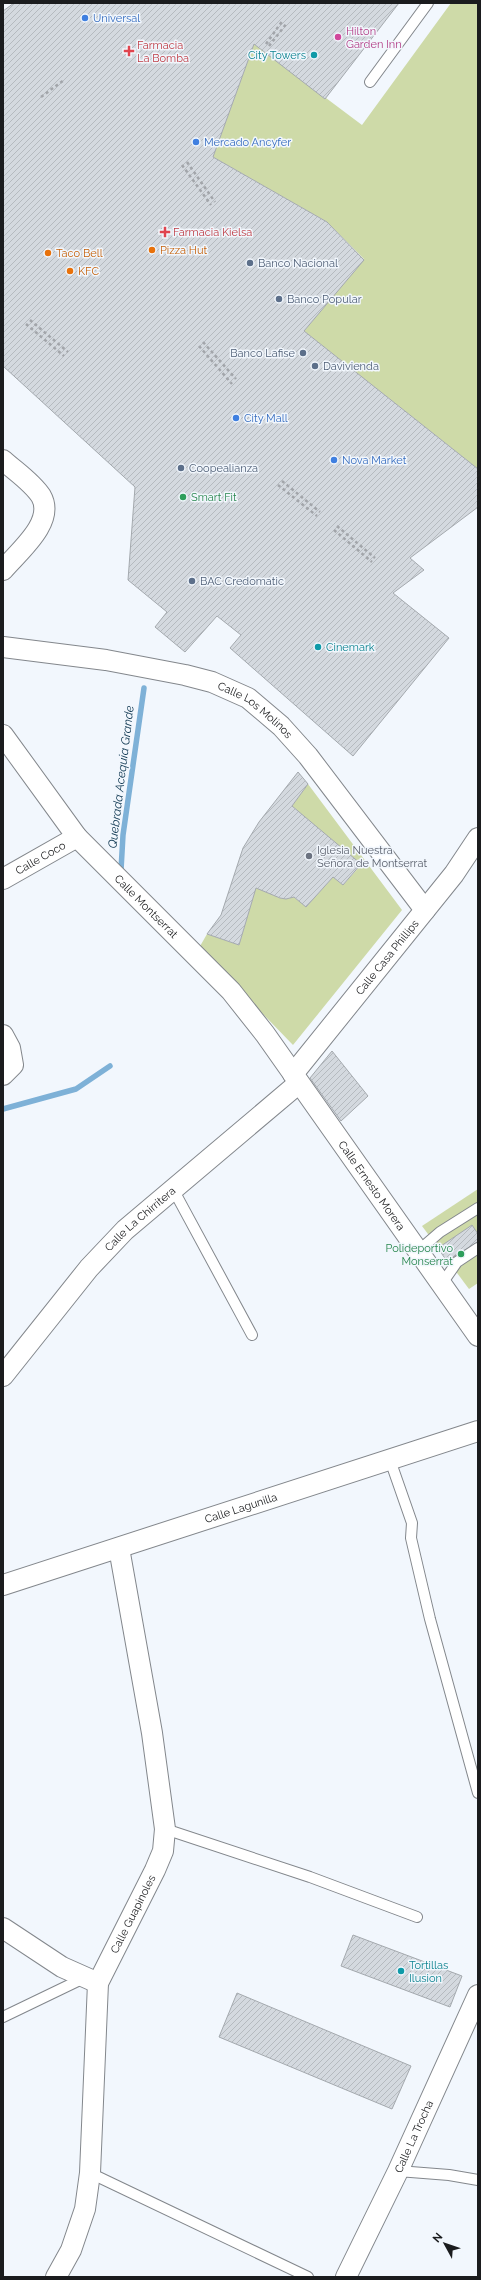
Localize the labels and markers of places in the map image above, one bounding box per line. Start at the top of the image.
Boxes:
place label: Universal [93,12,140,25]
marker: Universal [80,13,90,23]
place label: Hilton Garden Inn [346,25,402,51]
marker: Hilton Garden Inn [333,32,343,42]
place label: Farmacia La Bomba [137,39,189,65]
marker: Farmacia La Bomba [124,46,134,56]
place label: City Towers [248,49,306,62]
marker: City Towers [309,50,319,60]
place label: Mercado Ancyfer [204,136,291,149]
marker: Mercado Ancyfer [191,137,201,147]
place label: Farmacia Kielsa [173,226,252,239]
marker: Farmacia Kielsa [160,227,170,237]
place label: Pizza Hut [160,244,208,257]
marker: Pizza Hut [147,245,157,255]
place label: Taco Bell [56,247,103,260]
marker: Taco Bell [43,248,53,258]
place label: Banco Nacional [258,257,338,270]
marker: Banco Nacional [245,258,255,268]
place label: KFC [78,265,99,278]
marker: KFC [65,266,75,276]
place label: Banco Popular [287,293,362,306]
marker: Banco Popular [274,294,284,304]
place label: Banco Lafise [230,347,296,360]
marker: Banco Lafise [298,348,308,358]
place label: Davivienda [323,360,379,373]
marker: Davivienda [310,361,320,371]
place label: City Mall [244,412,288,425]
marker: City Mall [231,413,241,423]
place label: Nova Market [342,454,407,467]
marker: Nova Market [329,455,339,465]
place label: Coopealianza [189,462,258,475]
marker: Coopealianza [176,463,186,473]
place label: Smart Fit [191,491,237,504]
marker: Smart Fit [178,492,188,502]
place label: BAC Credomatic [200,575,284,588]
marker: BAC Credomatic [187,576,197,586]
place label: Cinemark [326,641,375,654]
marker: Cinemark [313,642,323,652]
place label: Iglesia Nuestra Señora de Montserrat [317,844,427,870]
marker: Iglesia Nuestra Señora de Montserrat [304,851,314,861]
place label: Polideportivo Monserrat [386,1242,453,1268]
marker: Polideportivo Monserrat [456,1249,466,1259]
place label: Tortillas Ilusion [409,1959,448,1985]
marker: Tortillas Ilusion [396,1966,406,1976]

